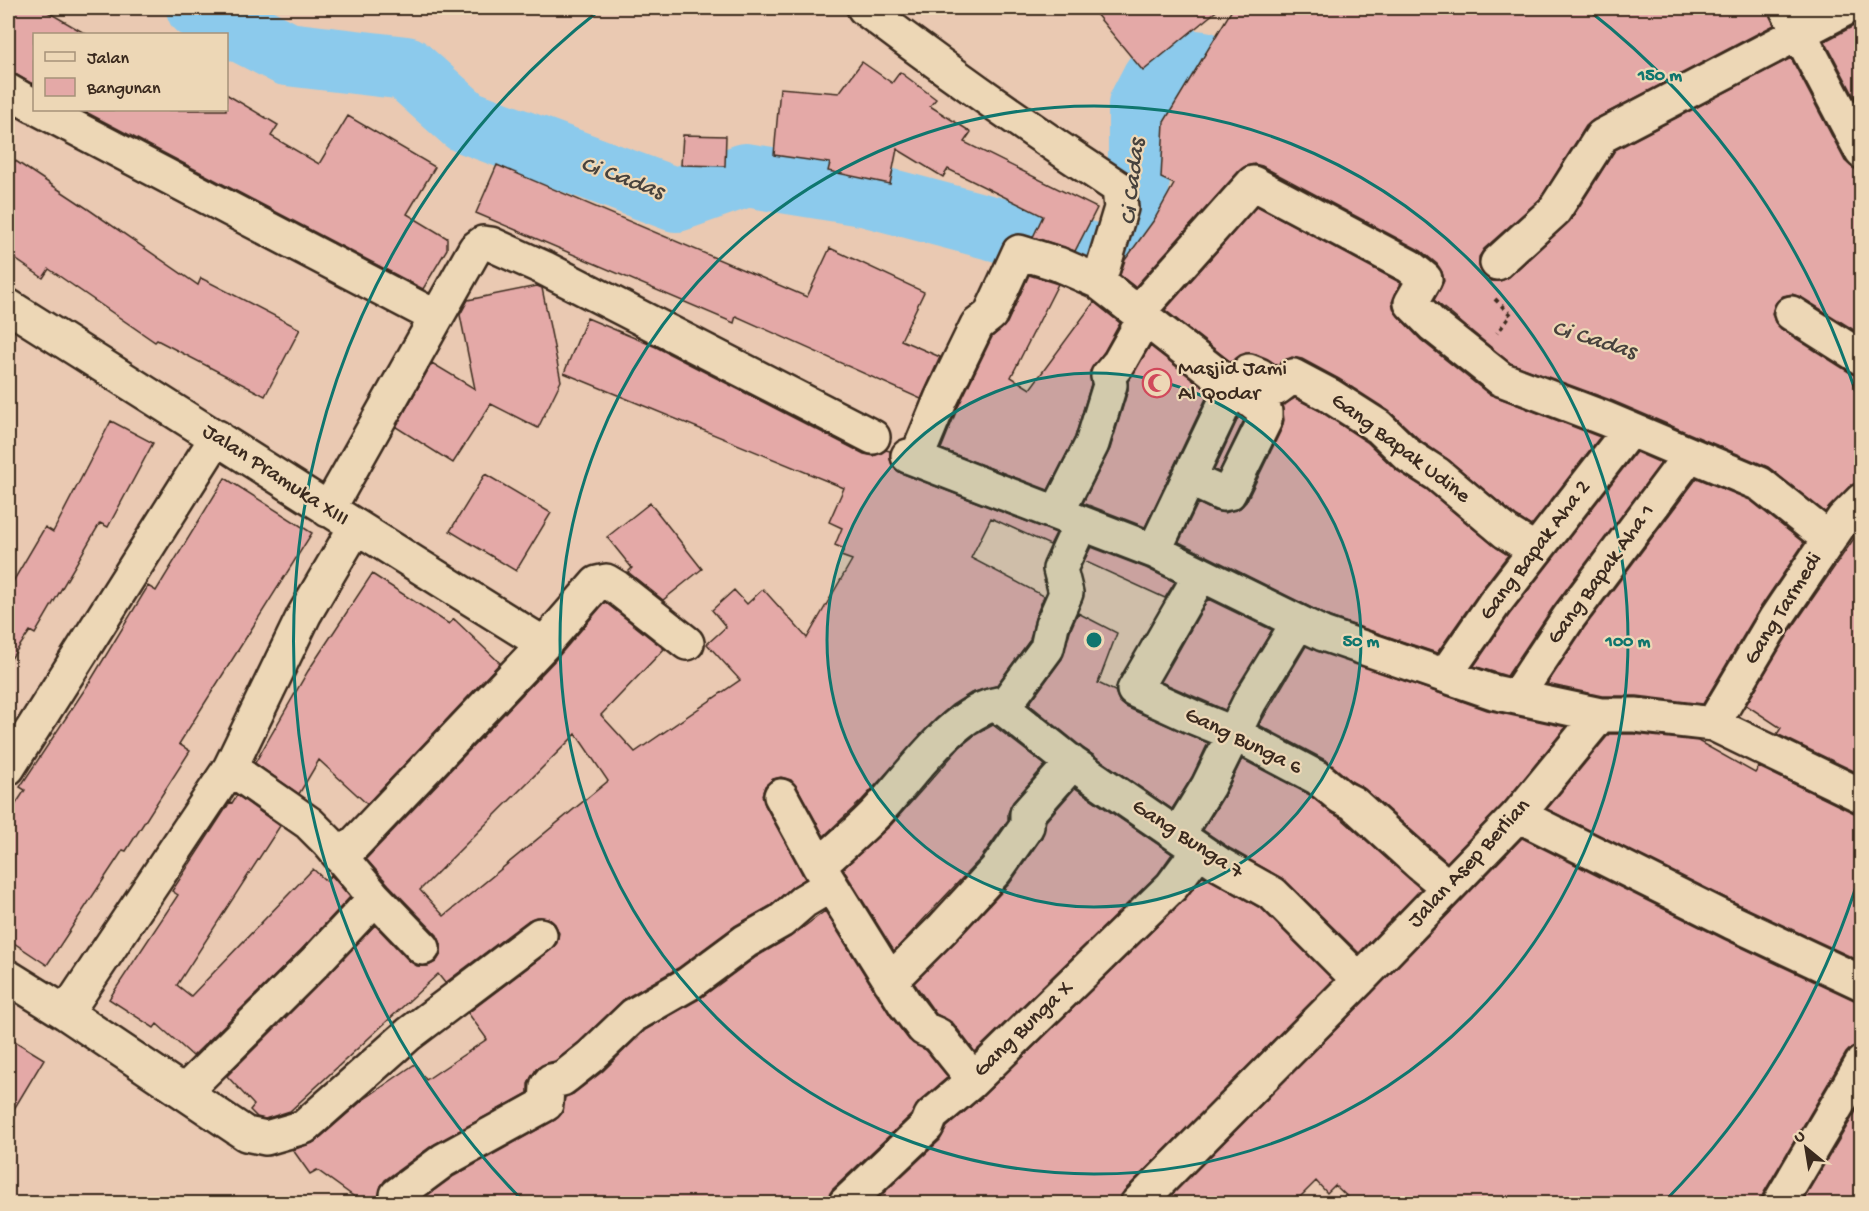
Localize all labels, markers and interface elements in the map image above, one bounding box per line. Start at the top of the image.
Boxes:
legend [33,33,228,111]
text: Jalan [87,49,129,70]
text: 150 m [1637,66,1682,87]
text: Bangunan [86,79,161,100]
water label: Ci Cadas [1115,135,1153,227]
water label: Ci Cadas [576,151,670,208]
water label: Ci Cadas [1548,314,1642,368]
place label: Masjid Jami Al Qodar [1178,357,1287,408]
mosque icon: Masjid Jami Al Qodar [1141,367,1173,399]
street label: Gang Bapak Udine [1325,388,1475,510]
street label: Jalan Pramuka XIII [197,419,353,533]
street label: Gang Bapak Aha 2 [1475,476,1597,626]
street label: Gang Bapak Aha 1 [1542,500,1662,650]
street label: Gang Tarmedi [1739,548,1829,670]
centre of rings [1084,630,1104,650]
text: 50 m [1343,632,1380,653]
text: 100 m [1605,632,1651,653]
street label: Gang Bunga 6 [1180,702,1307,782]
street label: Jalan Asep Berlian [1403,793,1537,934]
street label: Gang Bunga 7 [1126,794,1248,886]
street label: Gang Bunga X [969,975,1080,1084]
north arrow [1776,1118,1836,1178]
text: U [1792,1127,1810,1149]

